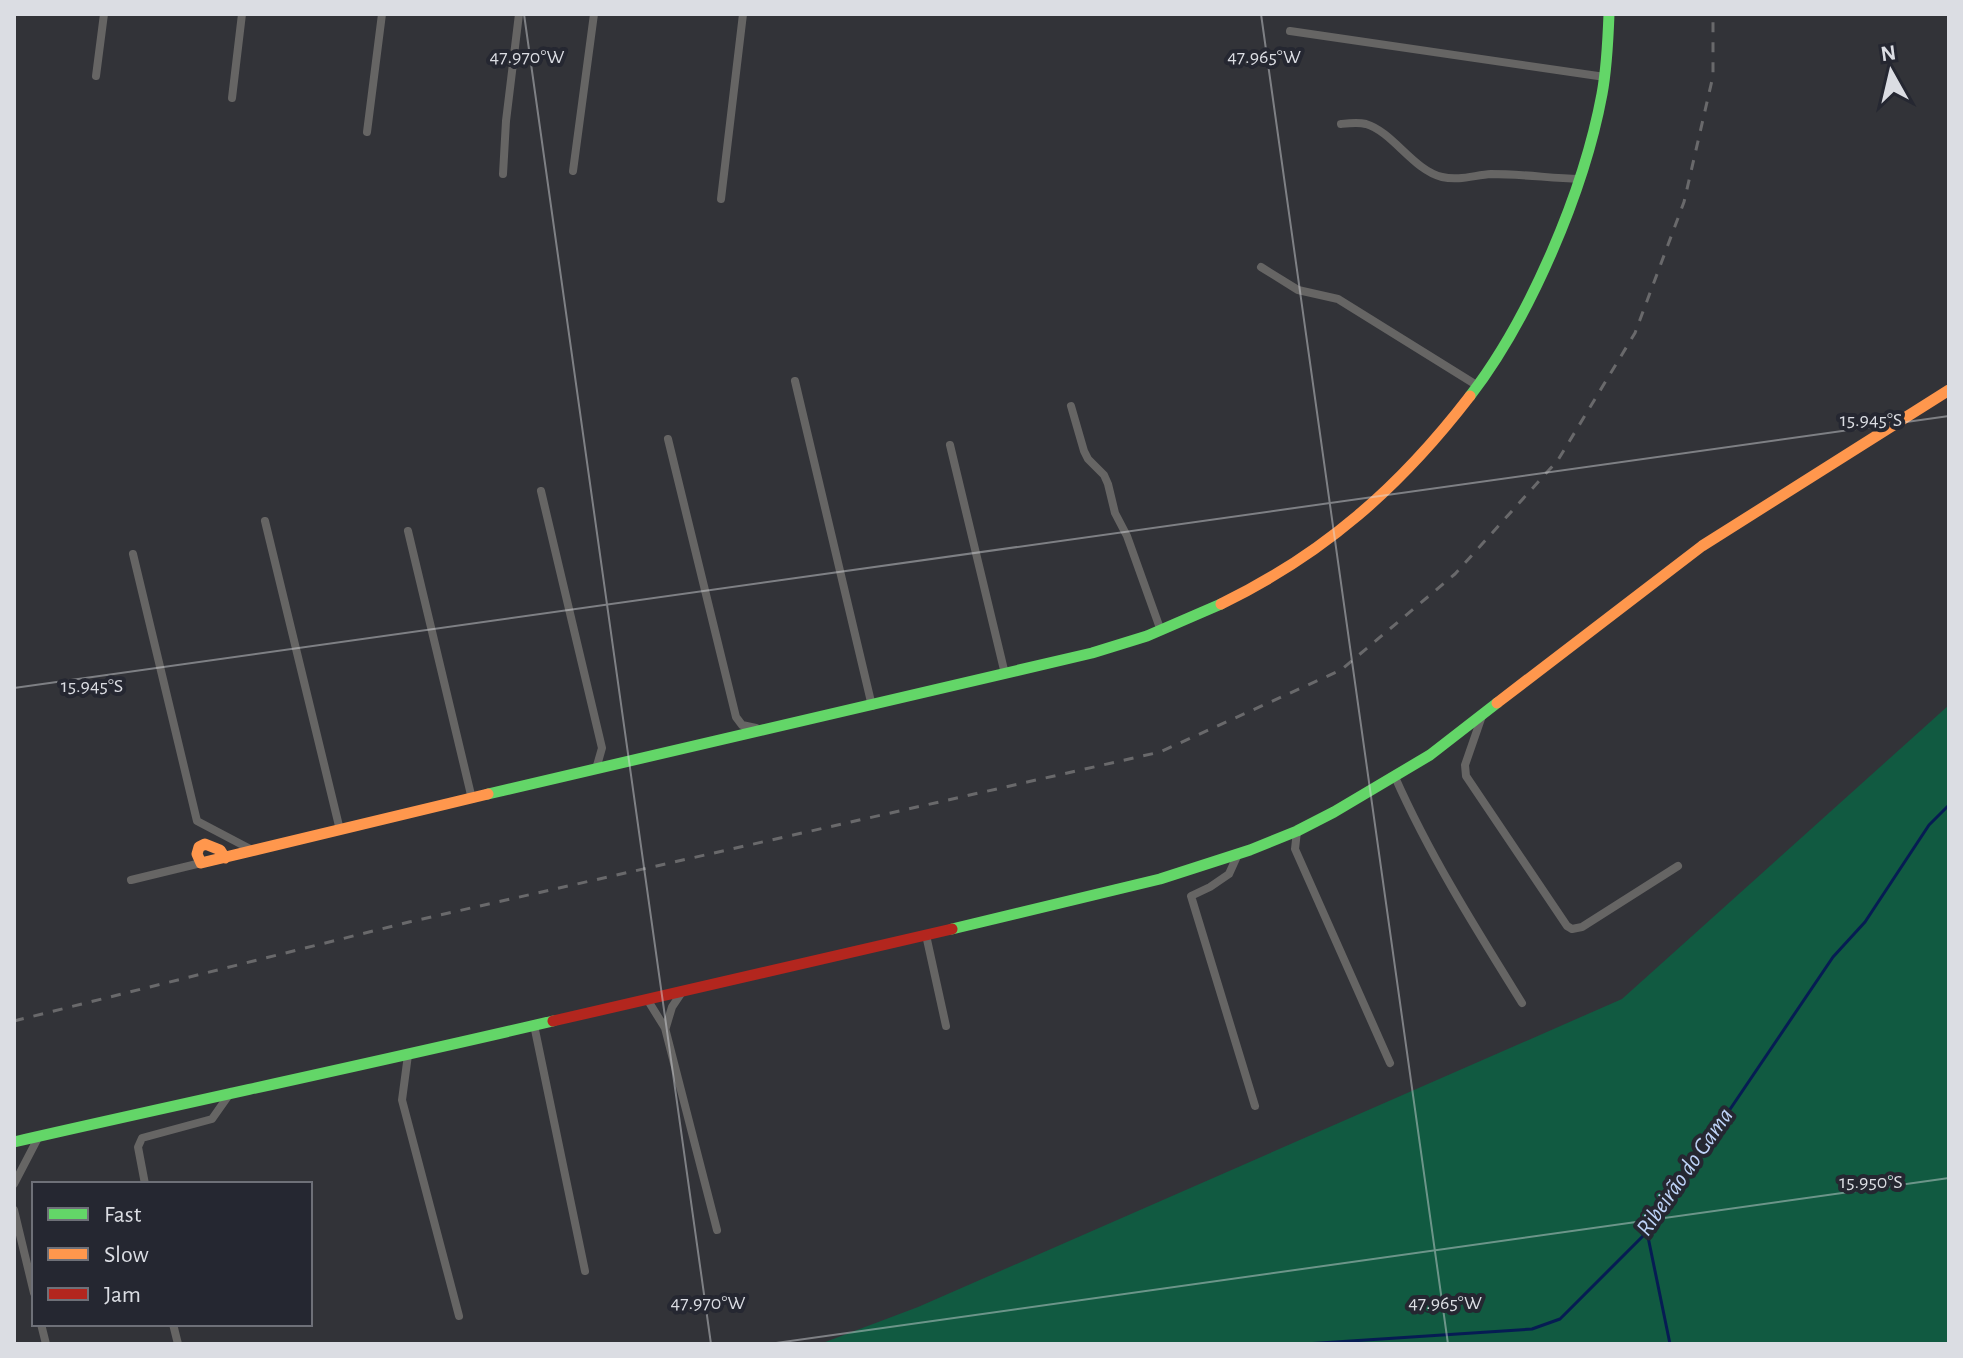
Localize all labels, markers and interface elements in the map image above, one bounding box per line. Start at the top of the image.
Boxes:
north arrow [1851,32,1931,112]
text: N [1879,41,1897,65]
text: 47.970°W [490,47,565,67]
text: 47.965°W [1227,47,1301,67]
text: 15.945°S [1840,410,1902,430]
text: 15.945°S [61,676,123,696]
water label: Ribeirão do Gama [1632,1104,1738,1240]
text: 15.950°S [1839,1172,1903,1192]
legend [32,1182,312,1326]
text: Fast [104,1203,142,1227]
text: Slow [104,1243,149,1267]
text: Jam [104,1283,141,1307]
text: 47.970°W [671,1293,746,1313]
text: 47.965°W [1408,1293,1482,1313]

